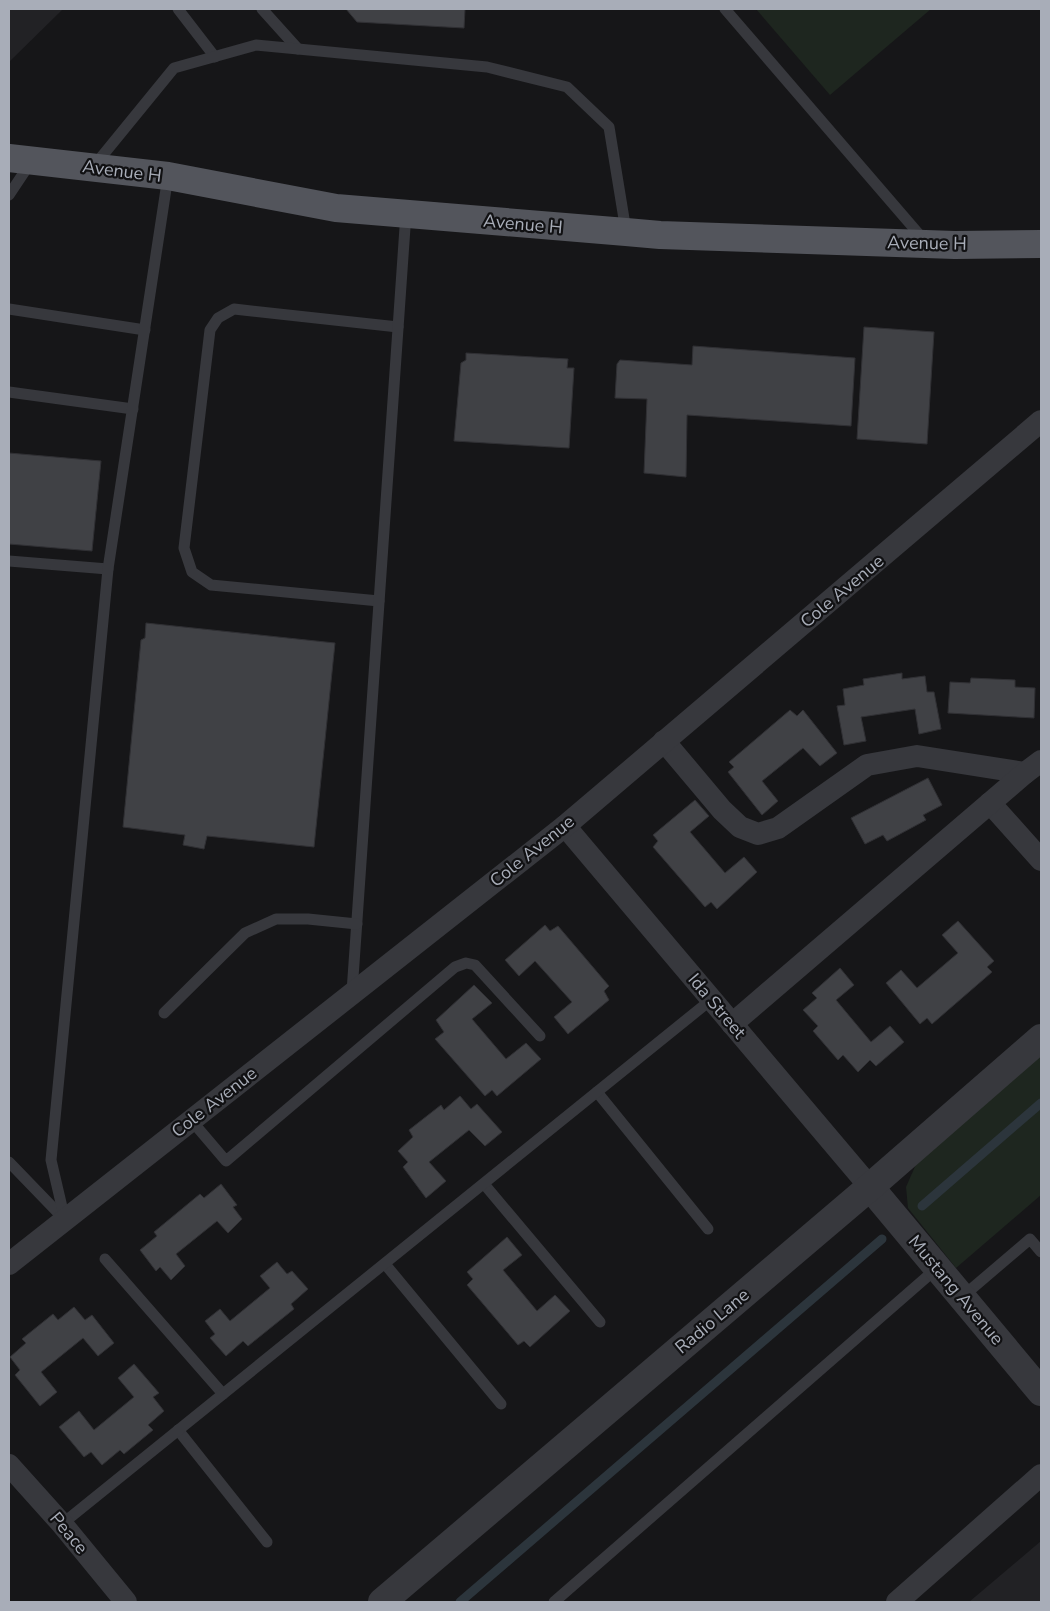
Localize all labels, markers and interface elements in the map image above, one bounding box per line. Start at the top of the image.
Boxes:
street label: Avenue H [81,154,163,188]
street label: Avenue H [482,209,564,239]
street label: Avenue H [887,230,967,256]
street label: Cole Avenue [795,549,889,633]
street label: Cole Avenue [485,810,579,892]
street label: Ida Street [683,968,752,1044]
street label: Cole Avenue [166,1061,262,1143]
street label: Mustang Avenue [903,1230,1009,1350]
street label: Radio Lane [670,1283,754,1359]
street label: Peace [44,1507,94,1559]

